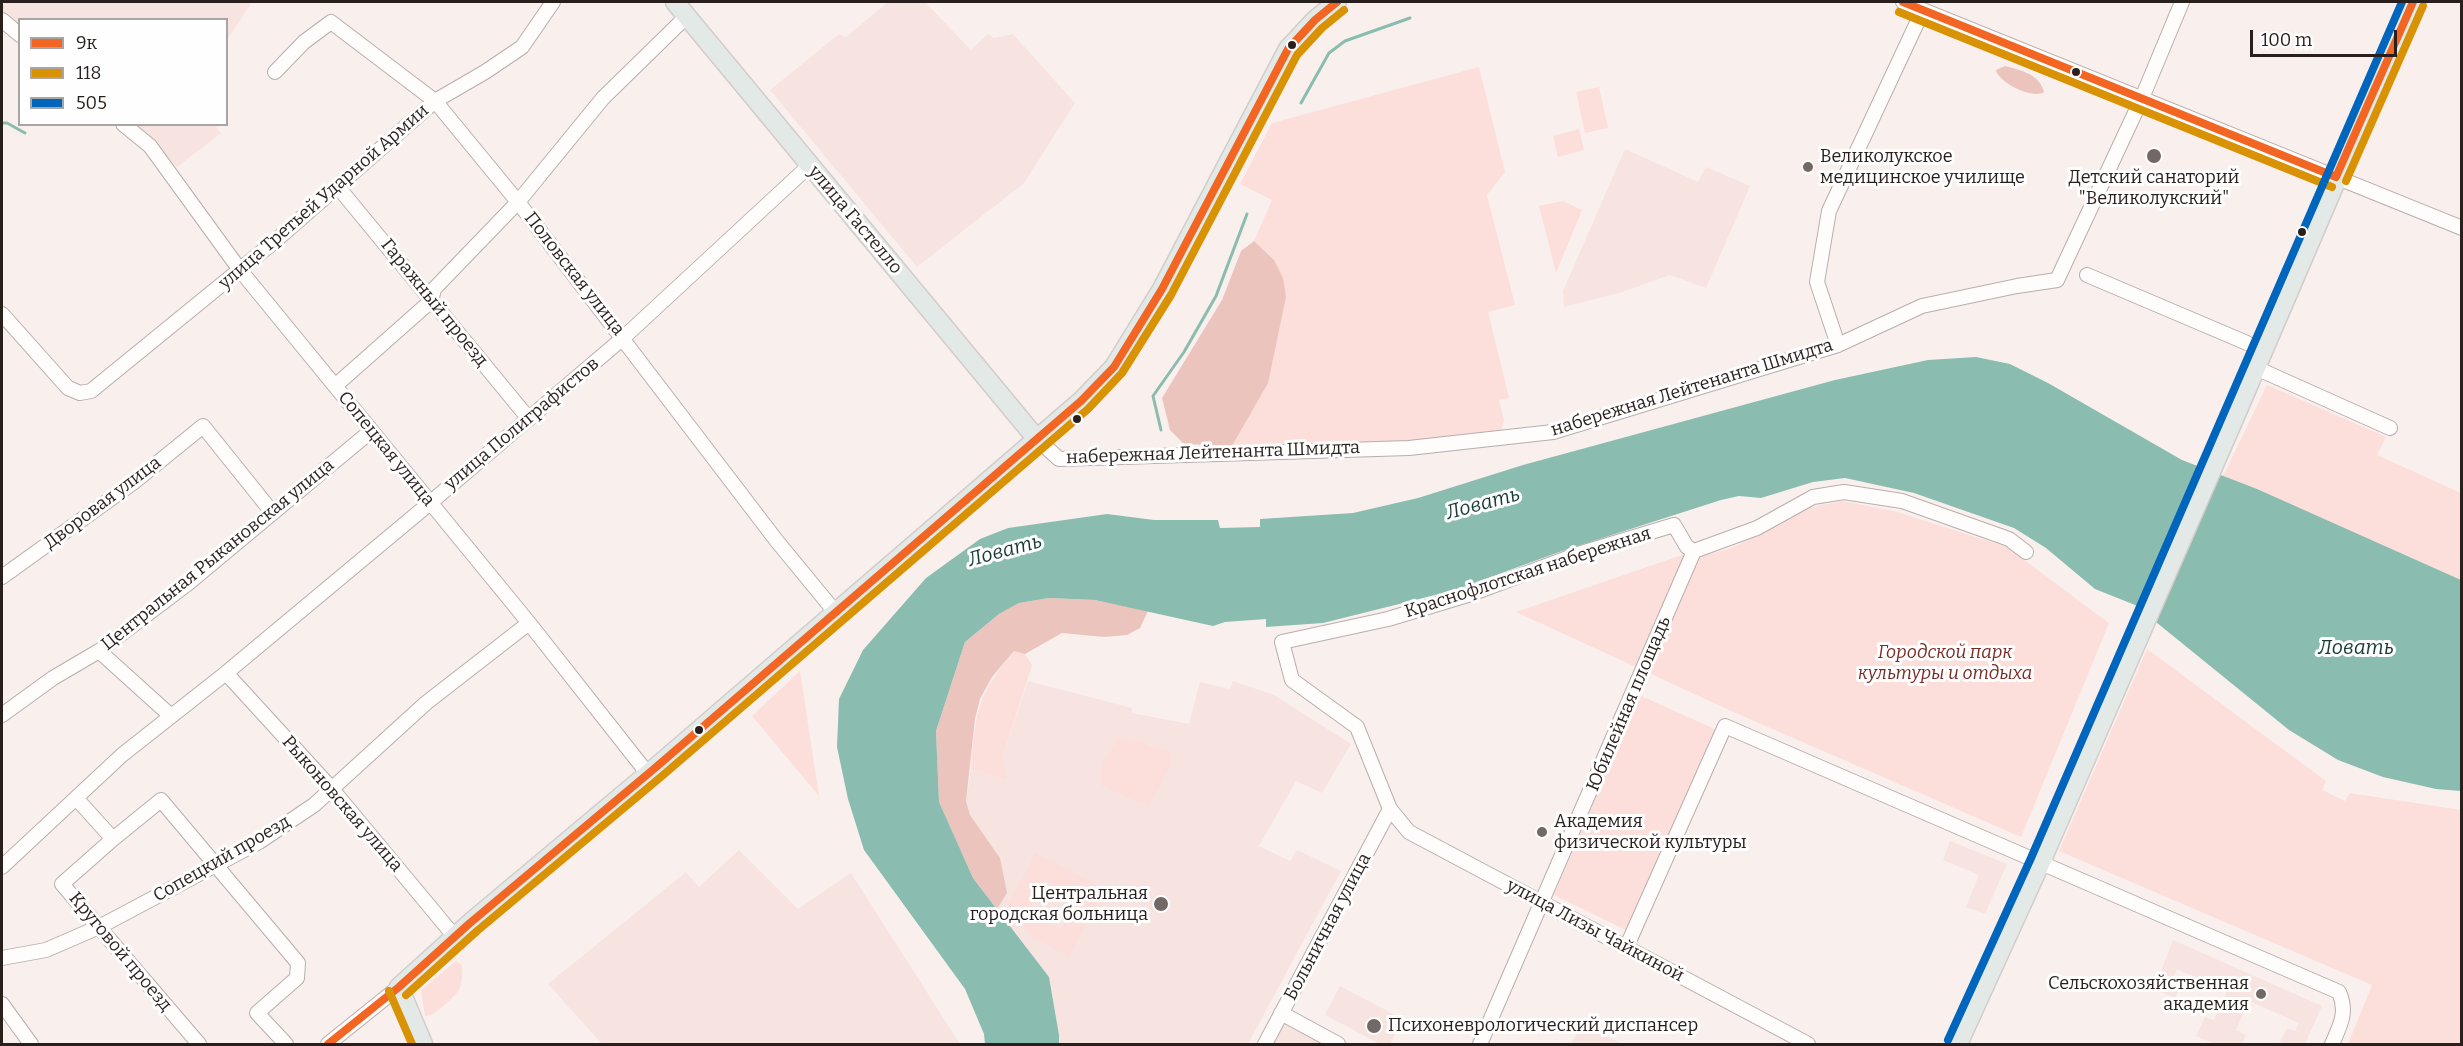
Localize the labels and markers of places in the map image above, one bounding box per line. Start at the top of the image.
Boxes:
unlabelled marker [1286,39,1298,51]
unlabelled marker [2070,66,2082,78]
place label: Великолукское медицинское училище [1820,146,2025,188]
marker: Детский санаторий "Великолукский" [2145,147,2163,165]
marker: Великолукское медицинское училище [1801,160,1815,174]
place label: Детский санаторий "Великолукский" [2069,167,2239,210]
unlabelled marker [2296,226,2308,238]
unlabelled marker [1071,413,1083,425]
unlabelled marker [693,724,705,736]
place label: Aкадемия физической культуры [1554,811,1747,854]
marker: Aкадемия физической культуры [1535,825,1549,839]
place label: Центральная городская больница [970,883,1148,926]
marker: Центральная городская больница [1152,895,1170,913]
place label: Сельскохозяйственная академия [2048,973,2249,1016]
marker: Сельскохозяйственная академия [2254,987,2268,1001]
place label: Психоневрологический диспансер [1388,1015,1698,1037]
marker: Психоневрологический диспансер [1365,1017,1383,1035]

